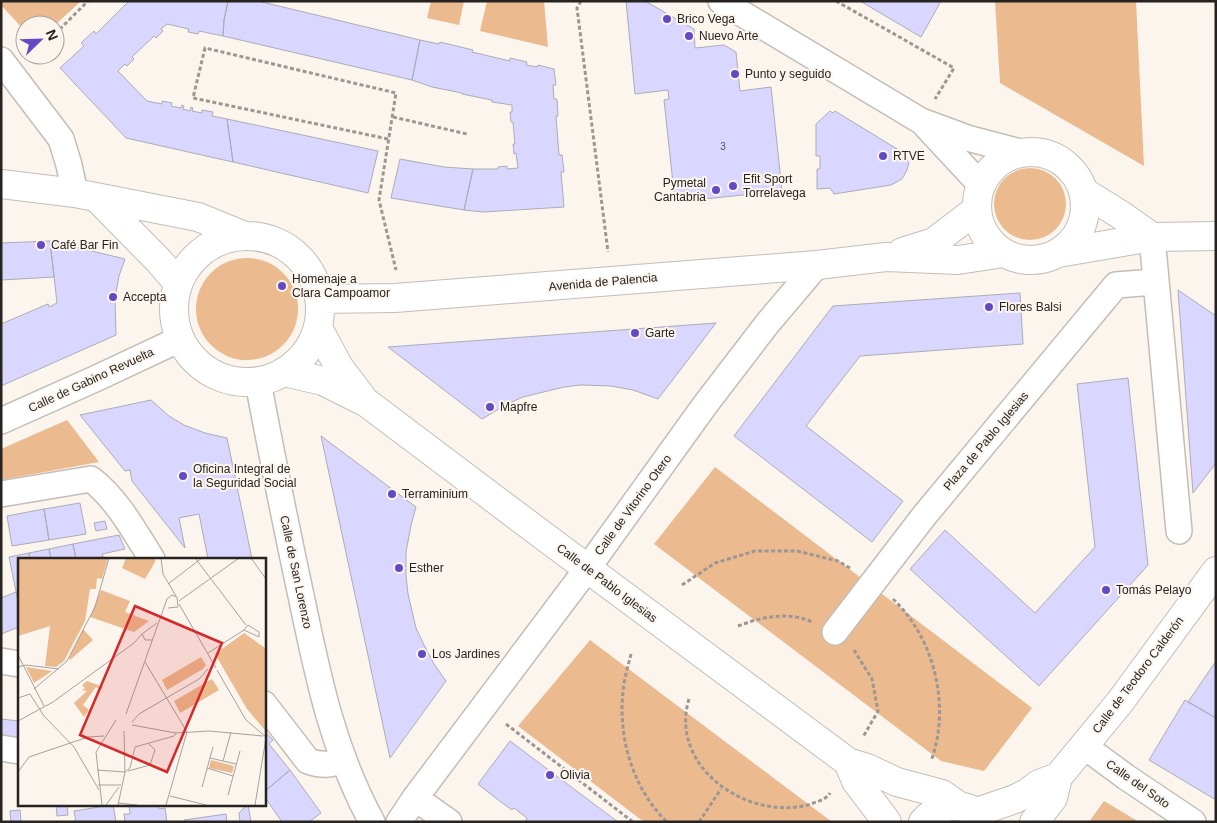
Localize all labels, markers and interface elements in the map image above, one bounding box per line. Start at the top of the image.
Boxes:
place label: Brico Vega [677,12,735,26]
marker: Brico Vega [661,13,673,25]
north arrow [15,15,65,65]
text: N [43,27,61,43]
place label: Nuevo Arte [699,29,759,43]
marker: Nuevo Arte [683,30,695,42]
place label: Punto y seguido [745,67,831,81]
marker: Punto y seguido [729,68,741,80]
house number: 3 [720,141,726,152]
place label: RTVE [893,149,925,163]
marker: RTVE [877,150,889,162]
place label: Efit Sport Torrelavega [743,172,806,200]
place label: Pymetal Cantabria [654,176,706,204]
marker: Efit Sport Torrelavega [727,180,739,192]
marker: Pymetal Cantabria [710,184,722,196]
place label: Café Bar Fin [51,238,118,252]
marker: Café Bar Fin [35,239,47,251]
street label: Avenida de Palencia [548,270,658,294]
place label: Homenaje a Clara Campoamor [292,272,390,300]
marker: Homenaje a Clara Campoamor [276,280,288,292]
place label: Accepta [123,290,167,304]
marker: Accepta [107,291,119,303]
place label: Flores Balsi [999,300,1062,314]
marker: Flores Balsi [983,301,995,313]
place label: Garte [645,326,675,340]
marker: Garte [629,327,641,339]
street label: Calle de Gabino Revuelta [26,345,156,415]
street label: Plaza de Pablo Iglesias [941,389,1031,493]
place label: Mapfre [500,400,538,414]
marker: Mapfre [484,401,496,413]
street label: Calle de Vitorino Otero [592,452,674,558]
place label: Oficina Integral de la Seguridad Social [193,462,296,490]
marker: Oficina Integral de la Seguridad Social [177,470,189,482]
place label: Terraminium [402,487,468,501]
marker: Terraminium [386,488,398,500]
street label: Calle de San Lorenzo [277,514,315,630]
street label: Calle de Pablo Iglesias [554,541,660,625]
inset map [18,558,265,806]
place label: Esther [409,561,444,575]
marker: Esther [393,562,405,574]
place label: Tomás Pelayo [1116,583,1192,597]
marker: Tomás Pelayo [1100,584,1112,596]
street label: Calle de Teodoro Calderón [1090,614,1186,736]
place label: Los Jardines [432,647,500,661]
marker: Los Jardines [416,648,428,660]
street label: Calle del Soto [1103,757,1173,811]
place label: Olivia [560,768,590,782]
marker: Olivia [544,769,556,781]

